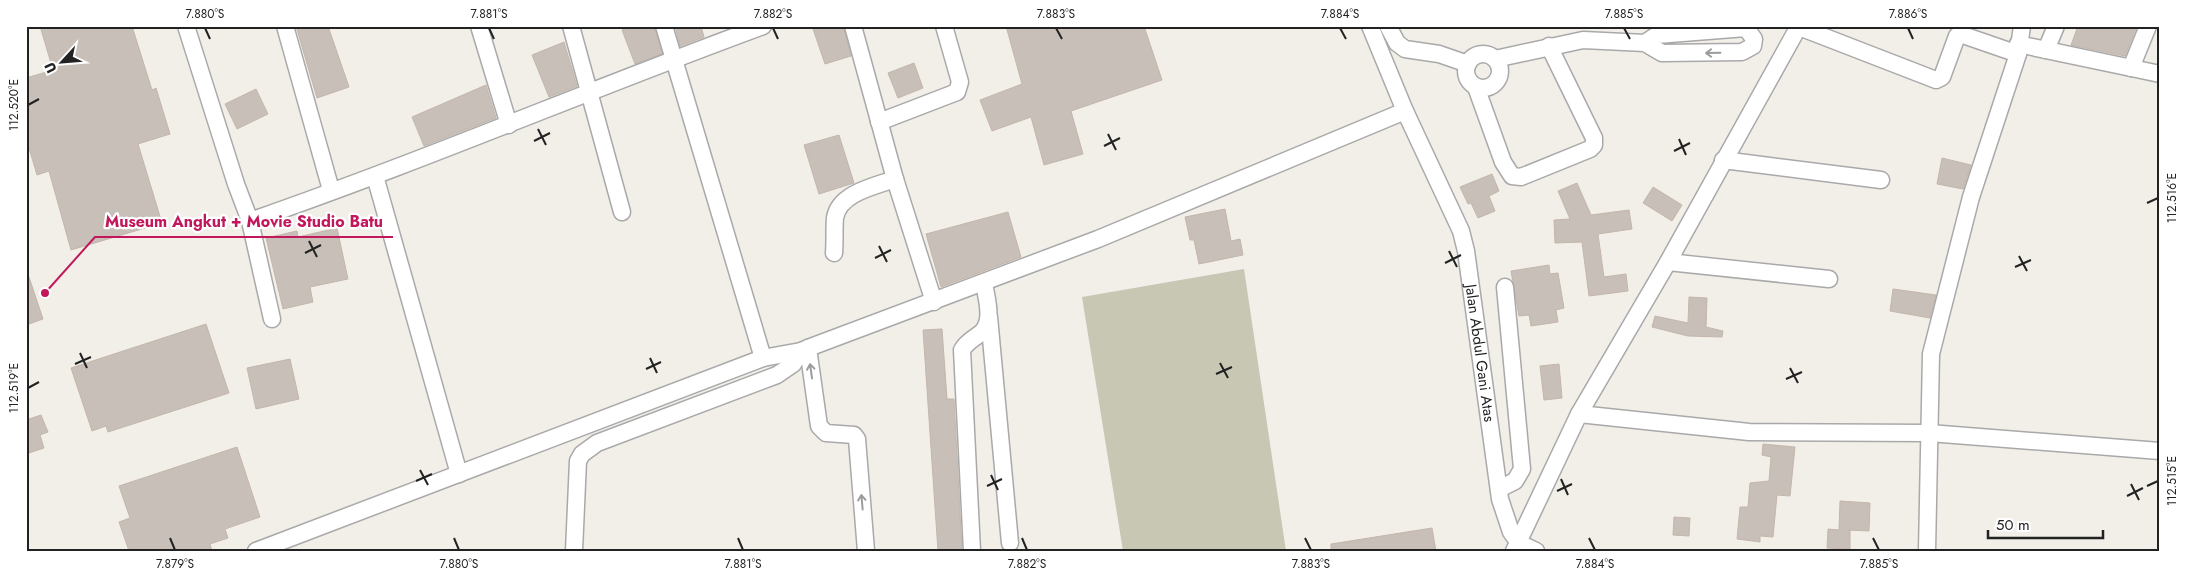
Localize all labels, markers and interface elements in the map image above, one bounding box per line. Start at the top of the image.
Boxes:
text: 7.880°S [186,5,225,23]
text: 7.881°S [470,5,508,23]
text: 7.882°S [754,5,793,23]
text: 7.883°S [1037,5,1076,23]
text: 7.884°S [1321,5,1360,23]
text: 7.885°S [1605,5,1644,23]
text: 7.886°S [1889,5,1928,23]
north arrow [38,38,88,88]
one-way arrow [1705,48,1721,57]
text: U [39,59,61,76]
text: 112.520°E [5,79,23,131]
text: 112.516°E [2163,173,2181,223]
callout: Museum Angkut + Movie Studio Batu [95,206,393,237]
text: Museum Angkut + Movie Studio Batu [105,210,383,233]
street label: Jalan Abdul Gani Atas [1459,281,1500,423]
text: 112.519°E [5,363,23,413]
one-way arrow [806,363,816,379]
text: 112.515°E [2163,456,2181,506]
one-way arrow [858,494,867,510]
scale bar [1988,507,2104,539]
text: 50 m [1996,514,2030,536]
text: 7.879°S [156,555,195,573]
text: 7.880°S [440,555,479,573]
text: 7.881°S [724,555,762,573]
text: 7.882°S [1008,555,1047,573]
text: 7.883°S [1292,555,1331,573]
text: 7.884°S [1576,555,1615,573]
text: 7.885°S [1860,555,1899,573]

